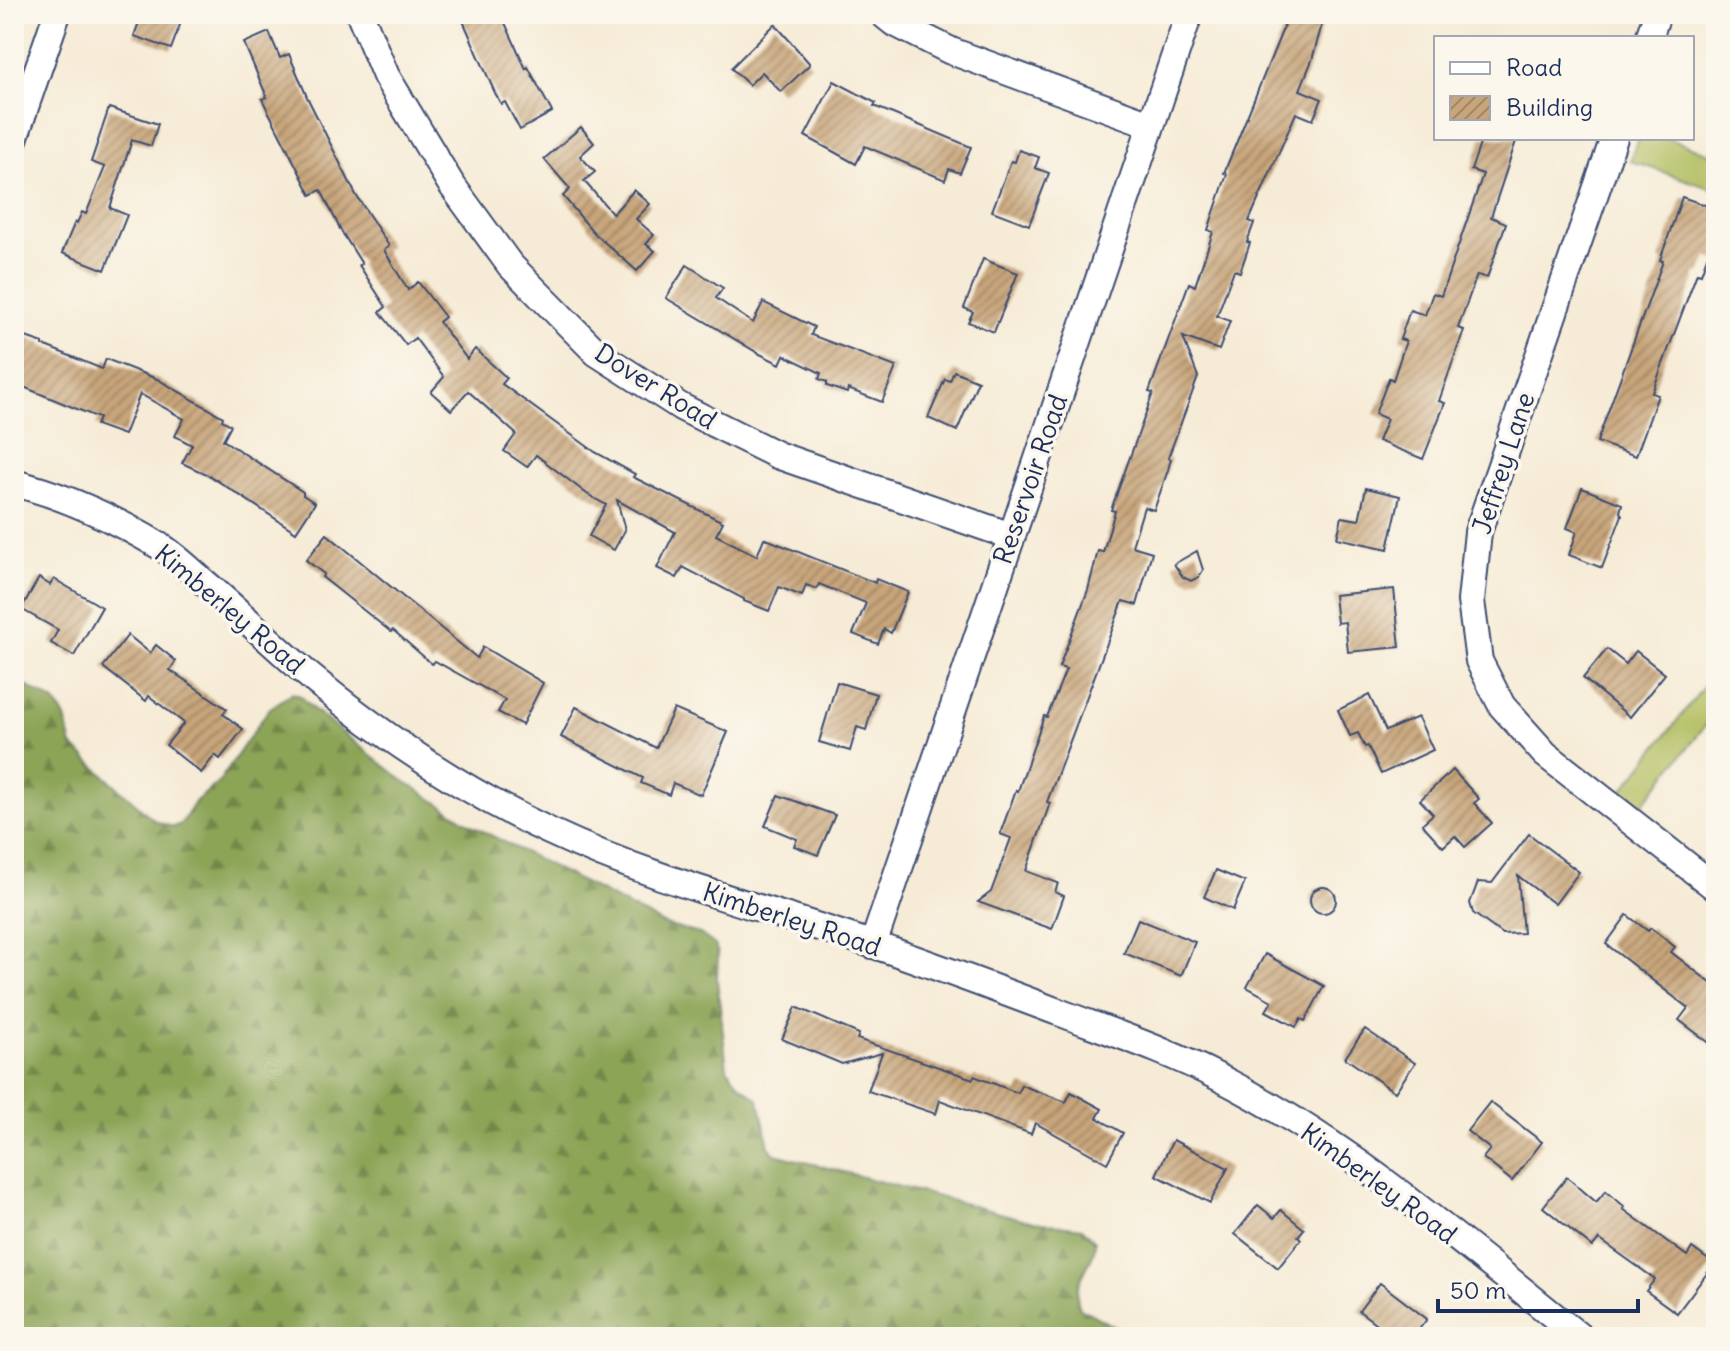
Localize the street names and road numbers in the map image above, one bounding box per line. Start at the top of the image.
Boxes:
street label: Dover Road [589,336,723,436]
street label: Jeffrey Lane [1465,388,1541,538]
street label: Reservoir Road [986,390,1074,568]
street label: Kimberley Road [148,537,312,681]
street label: Kimberley Road [699,875,885,963]
street label: Kimberley Road [1294,1115,1464,1251]

